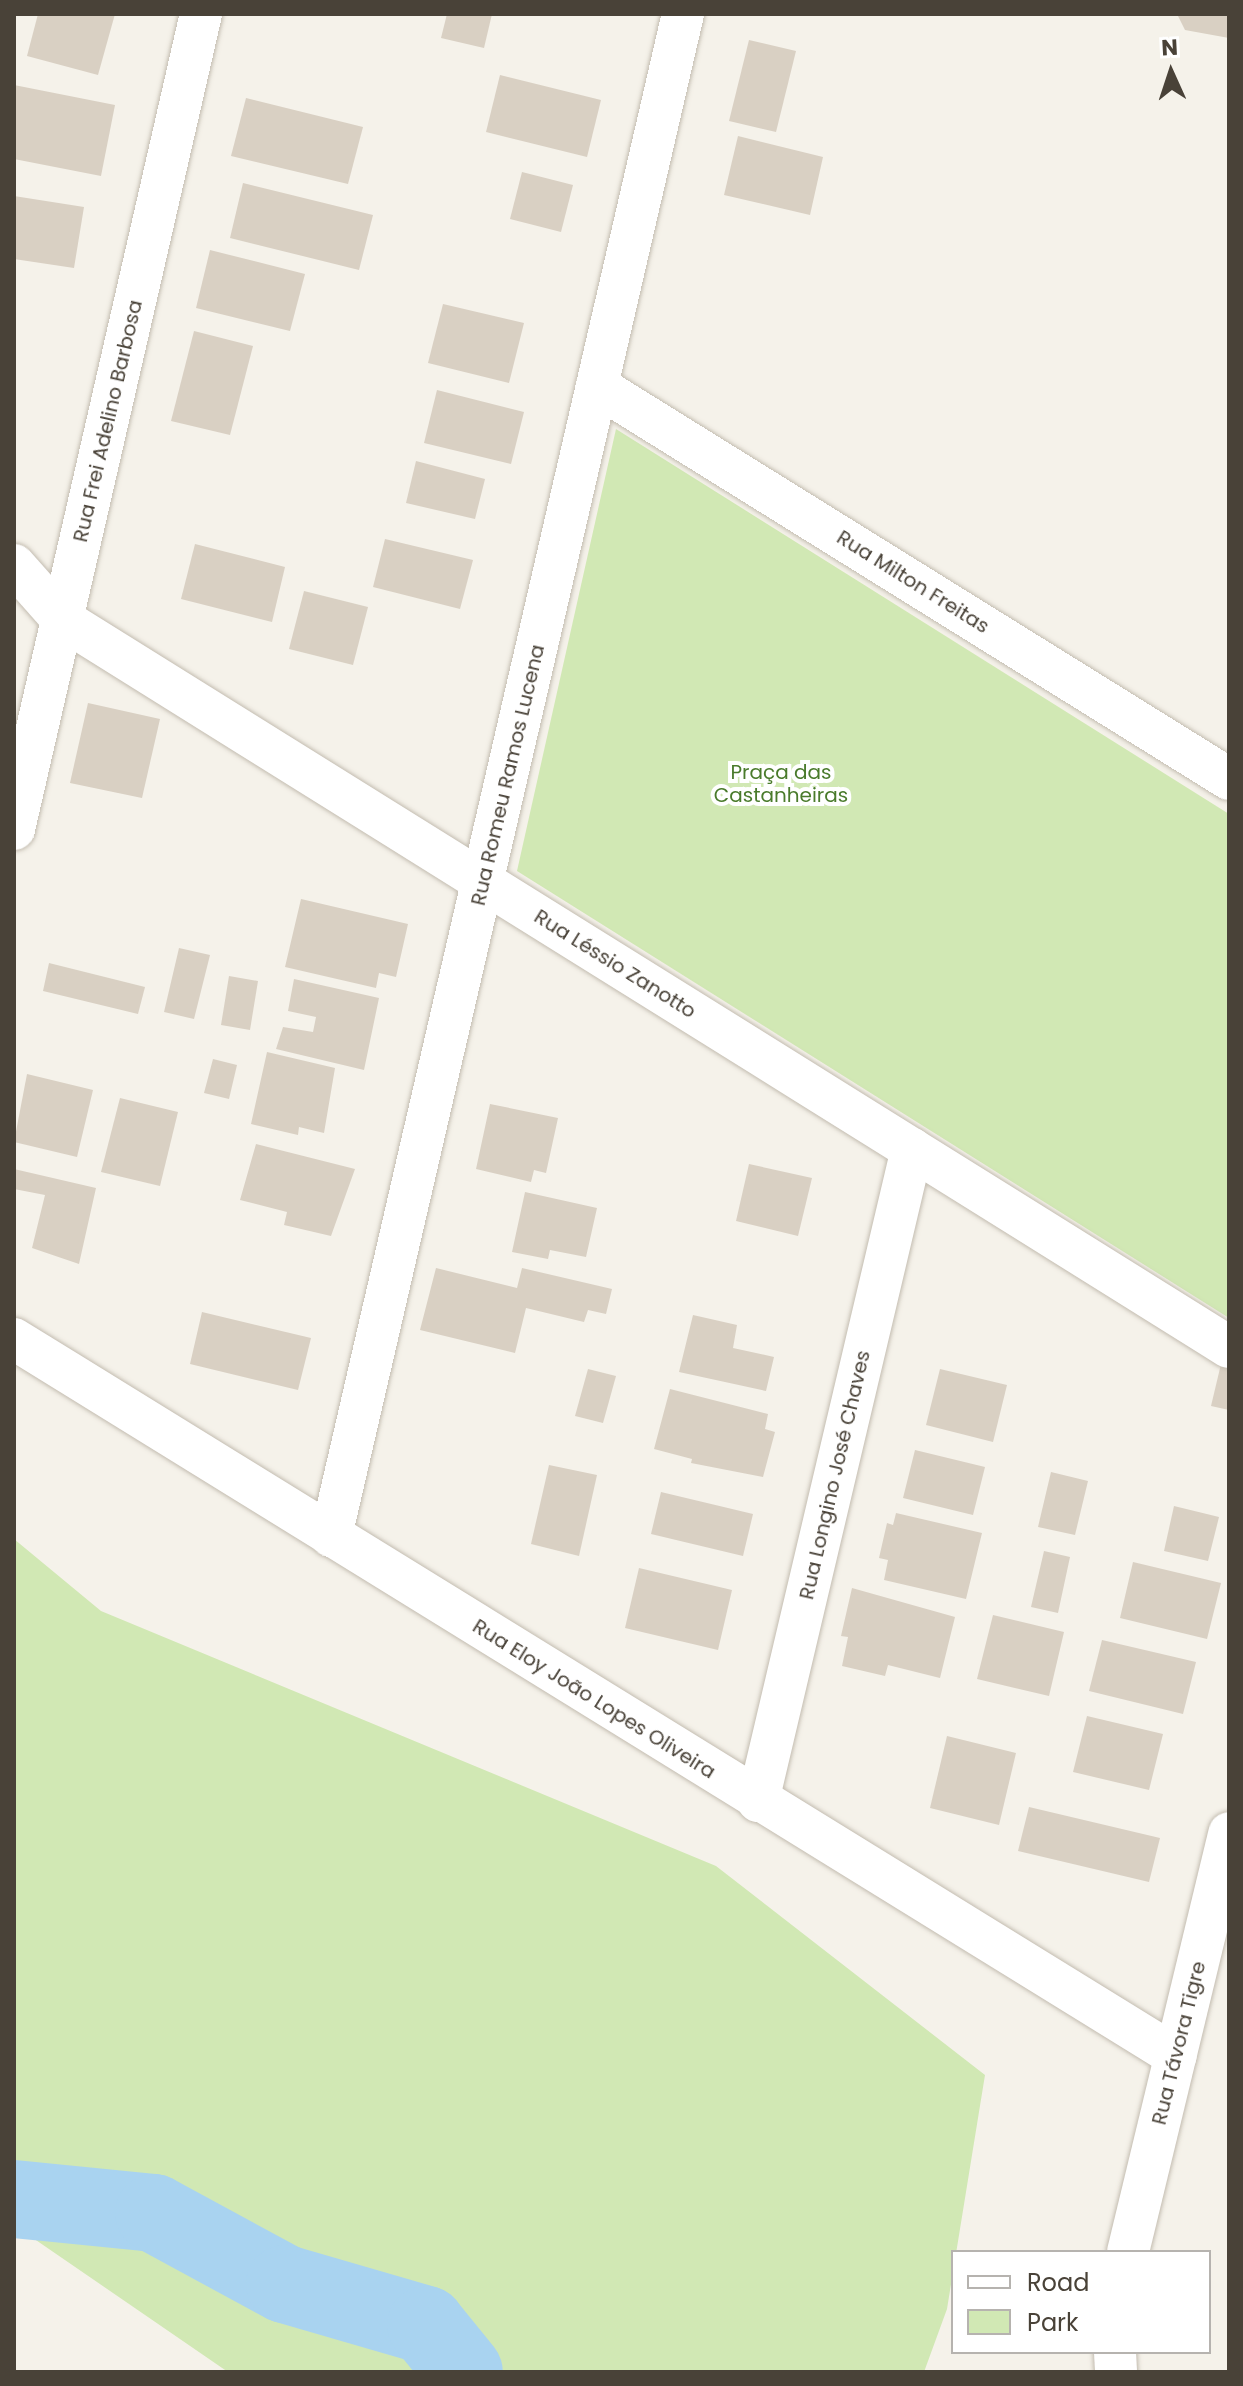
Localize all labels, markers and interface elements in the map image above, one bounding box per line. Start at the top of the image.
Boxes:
north arrow [1131,32,1211,112]
text: N [1161,32,1179,63]
street label: Rua Frei Adelino Barbosa [68,298,148,544]
street label: Rua Milton Freitas [832,525,994,639]
street label: Rua Romeu Ramos Lucena [466,642,550,908]
park label: Praça das Castanheiras [714,761,848,808]
street label: Rua Léssio Zanotto [530,905,700,1023]
street label: Rua Longino José Chaves [795,1348,875,1602]
street label: Rua Eloy João Lopes Oliveira [468,1614,720,1784]
street label: Rua Távora Tigre [1147,1959,1211,2127]
legend [951,2250,1211,2354]
text: Road [1027,2266,1089,2299]
text: Park [1027,2306,1078,2339]

